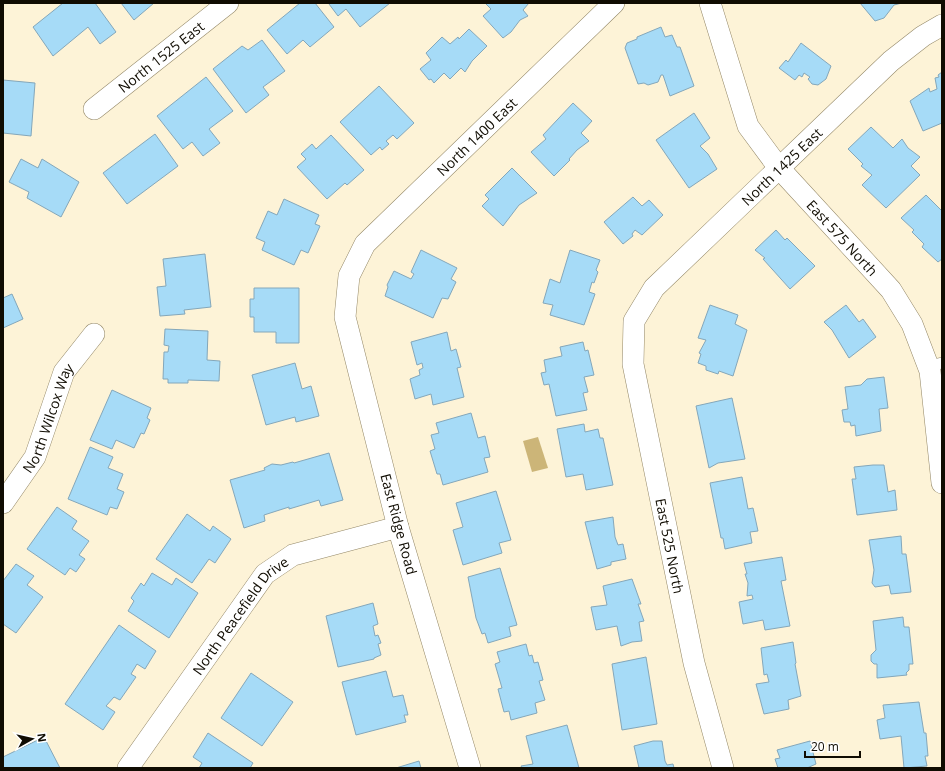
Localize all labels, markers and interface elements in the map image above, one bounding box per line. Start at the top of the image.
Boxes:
street label: North 1525 East [114,16,208,96]
street label: North 1400 East [432,93,521,180]
street label: North 1425 East [737,123,826,209]
street label: East 575 North [803,195,882,279]
street label: North Wilcox Way [18,358,78,476]
street label: East Ridge Road [376,471,422,577]
street label: East 525 North [651,497,689,595]
street label: North Peacefield Drive [187,552,292,678]
north arrow [12,719,52,759]
text: N [34,732,50,743]
scale bar [805,733,860,759]
text: 20 m [811,738,839,755]

